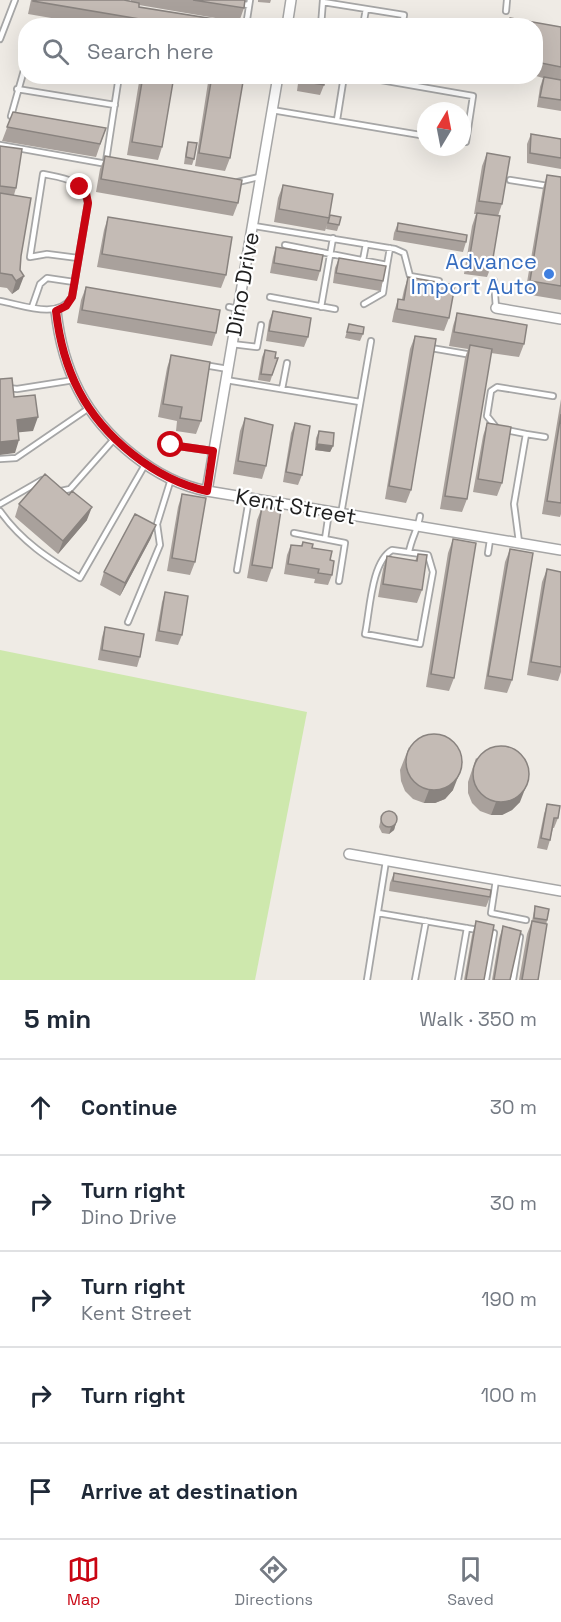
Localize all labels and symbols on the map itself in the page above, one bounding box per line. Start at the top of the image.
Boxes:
north arrow [417,102,471,156]
route end [66,173,92,199]
street label: Dino Drive [219,230,265,338]
place label: Advance Import Auto [411,247,537,300]
marker: Advance Import Auto [542,267,556,281]
route start [157,431,183,457]
street label: Kent Street [233,482,359,530]

